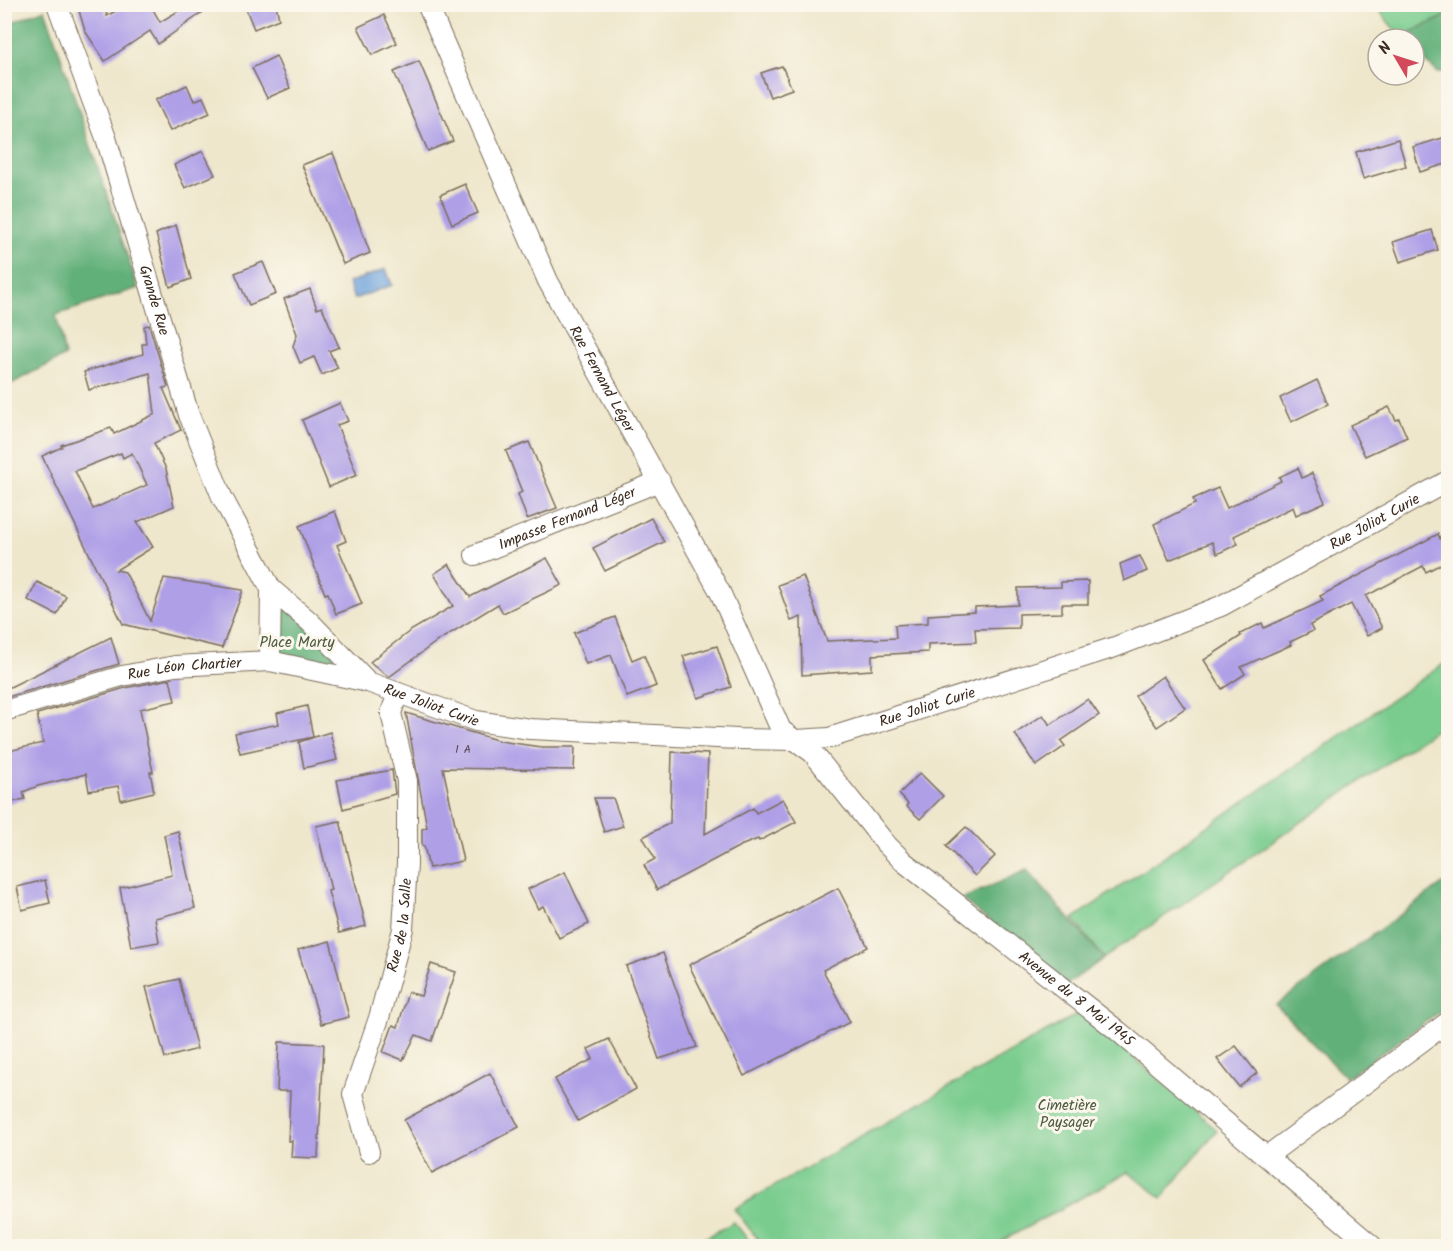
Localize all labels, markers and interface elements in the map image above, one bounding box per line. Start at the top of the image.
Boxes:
north arrow [1366,27,1426,87]
text: N [1373,37,1398,60]
street label: Grande Rue [132,262,176,339]
street label: Rue Fernand Léger [562,322,641,438]
street label: Impasse Fernand Léger [495,480,641,557]
street label: Rue Joliot Curie [1325,488,1425,557]
park label: Place Marty [260,631,335,655]
street label: Rue Léon Chartier [126,651,243,688]
street label: Rue Joliot Curie [380,678,483,734]
street label: Rue Joliot Curie [876,681,979,734]
house number: 1 A [455,740,471,759]
street label: Rue de la Salle [381,877,419,975]
street label: Avenue du 8 Mai 1945 [1012,945,1140,1054]
park label: Cimetière Paysager [1038,1094,1097,1135]

